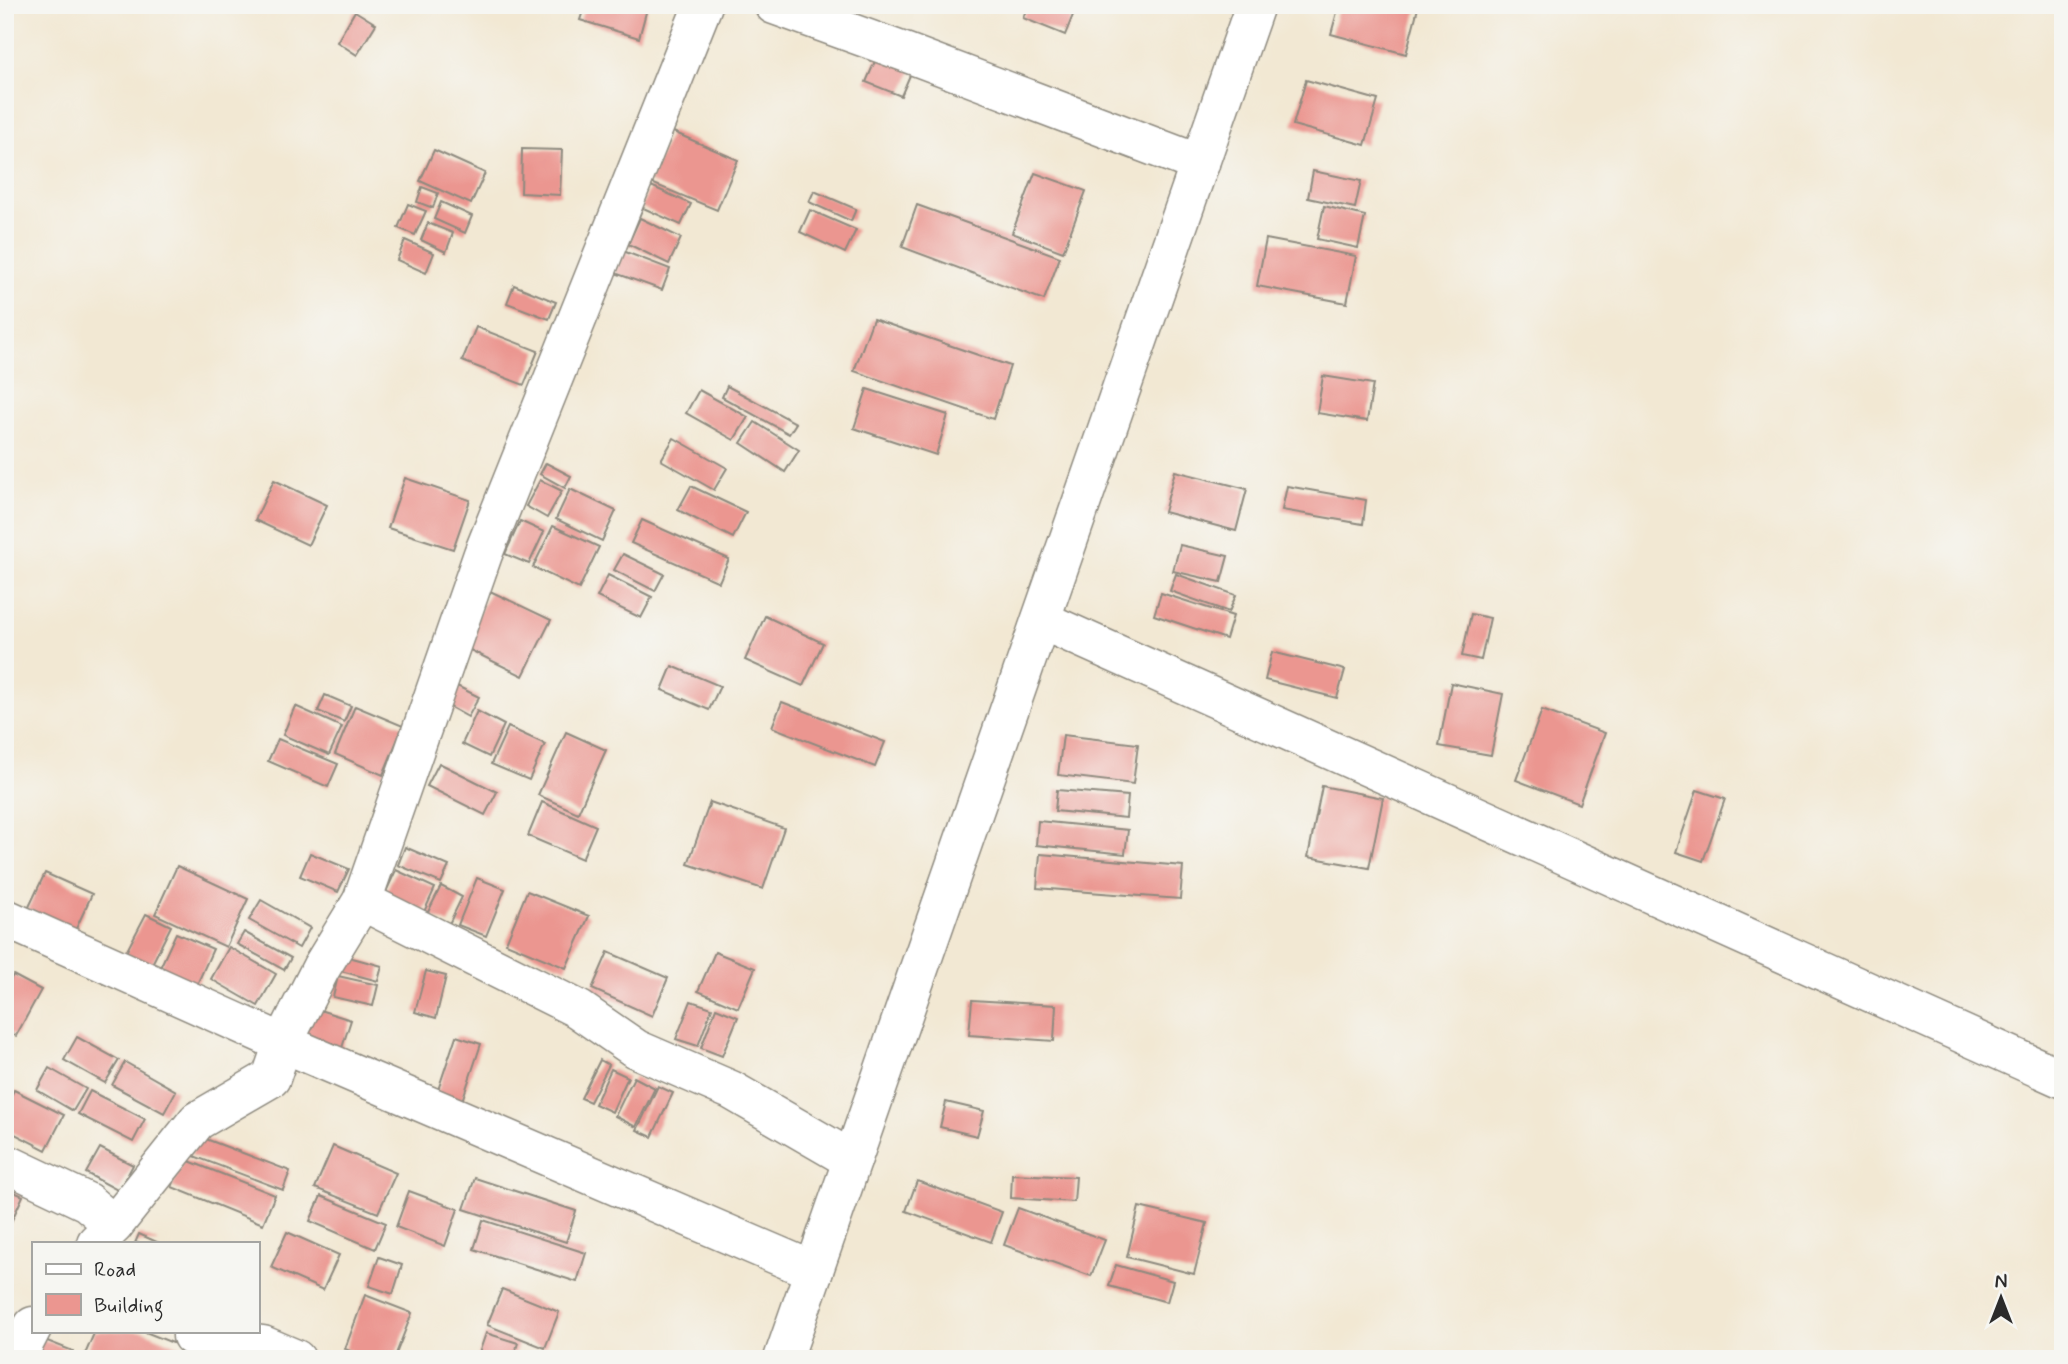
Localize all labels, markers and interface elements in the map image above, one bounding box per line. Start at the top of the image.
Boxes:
legend [32,1242,259,1332]
text: Road [94,1256,136,1284]
north arrow [1966,1262,2036,1332]
text: N [1995,1270,2007,1295]
text: Building [94,1292,164,1322]

